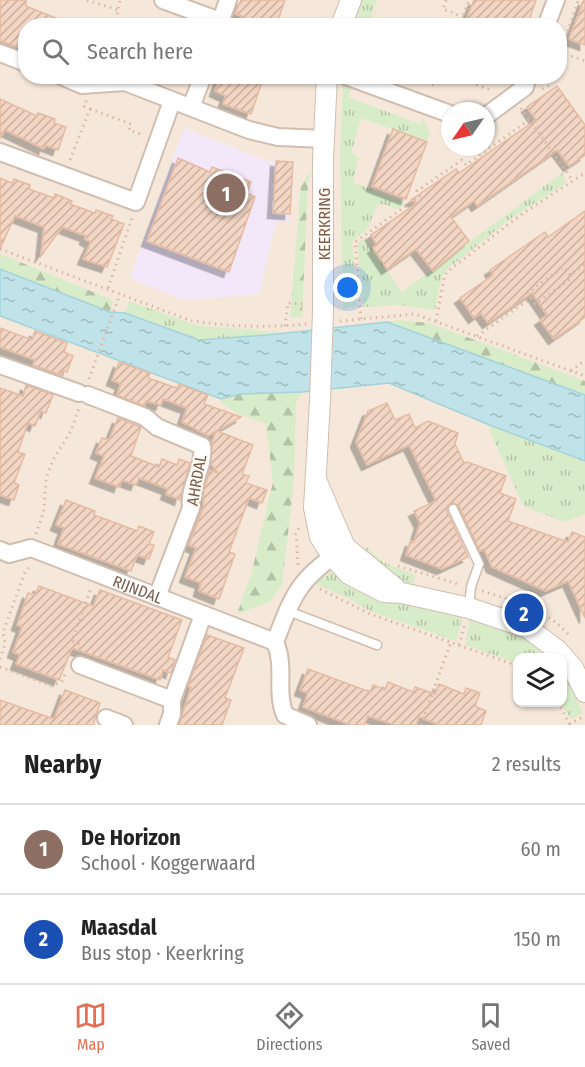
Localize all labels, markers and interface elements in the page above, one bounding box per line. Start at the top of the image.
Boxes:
search box [18,18,567,84]
icon: search [39,35,72,68]
text: Search here [87,38,193,65]
north arrow [441,102,495,156]
pin: 1 [206,170,246,216]
street label: KEERKRING [315,188,334,260]
your location [333,273,362,302]
street label: AHRDAL [183,453,210,507]
street label: RIJNDAL [110,571,165,608]
pin: 2 [504,590,544,636]
map controls [513,653,567,707]
button: layers [513,653,567,707]
text: Nearby [24,749,101,780]
text: 2 results [492,752,561,776]
text: De Horizon [81,824,181,851]
text: 1 [39,837,48,861]
text: 60 m [521,837,561,861]
text: School · Koggerwaard [81,851,256,875]
text: Maasdal [81,914,157,941]
text: 2 [39,927,48,951]
text: 150 m [514,927,561,951]
text: Bus stop · Keerkring [81,941,244,965]
tab: Map [74,999,107,1054]
tab: Directions [256,999,323,1054]
tab: Saved [471,999,511,1054]

